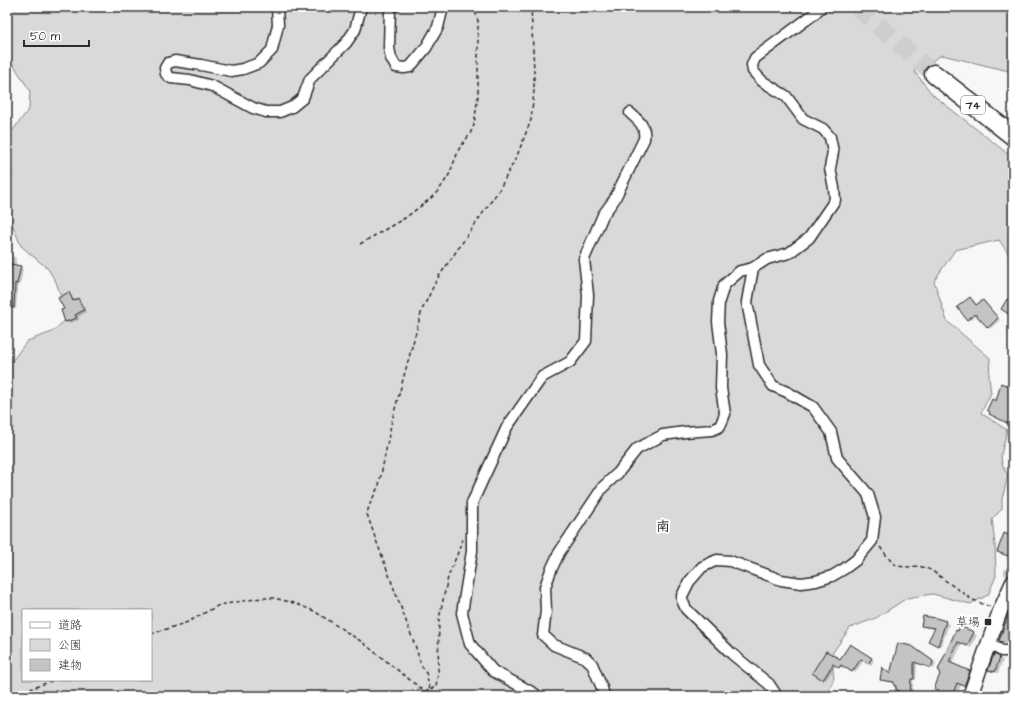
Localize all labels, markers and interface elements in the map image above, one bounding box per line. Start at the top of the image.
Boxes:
scale bar [24,22,89,48]
text: 50 m [30,28,61,45]
road number: 74 [961,96,985,114]
district label: 南 [656,517,670,537]
legend [22,609,152,681]
place label: 草場 [956,614,980,631]
text: 道路 [58,617,82,634]
marker: 草場 [983,617,993,627]
text: 公園 [58,637,82,654]
text: 建物 [58,657,82,674]

